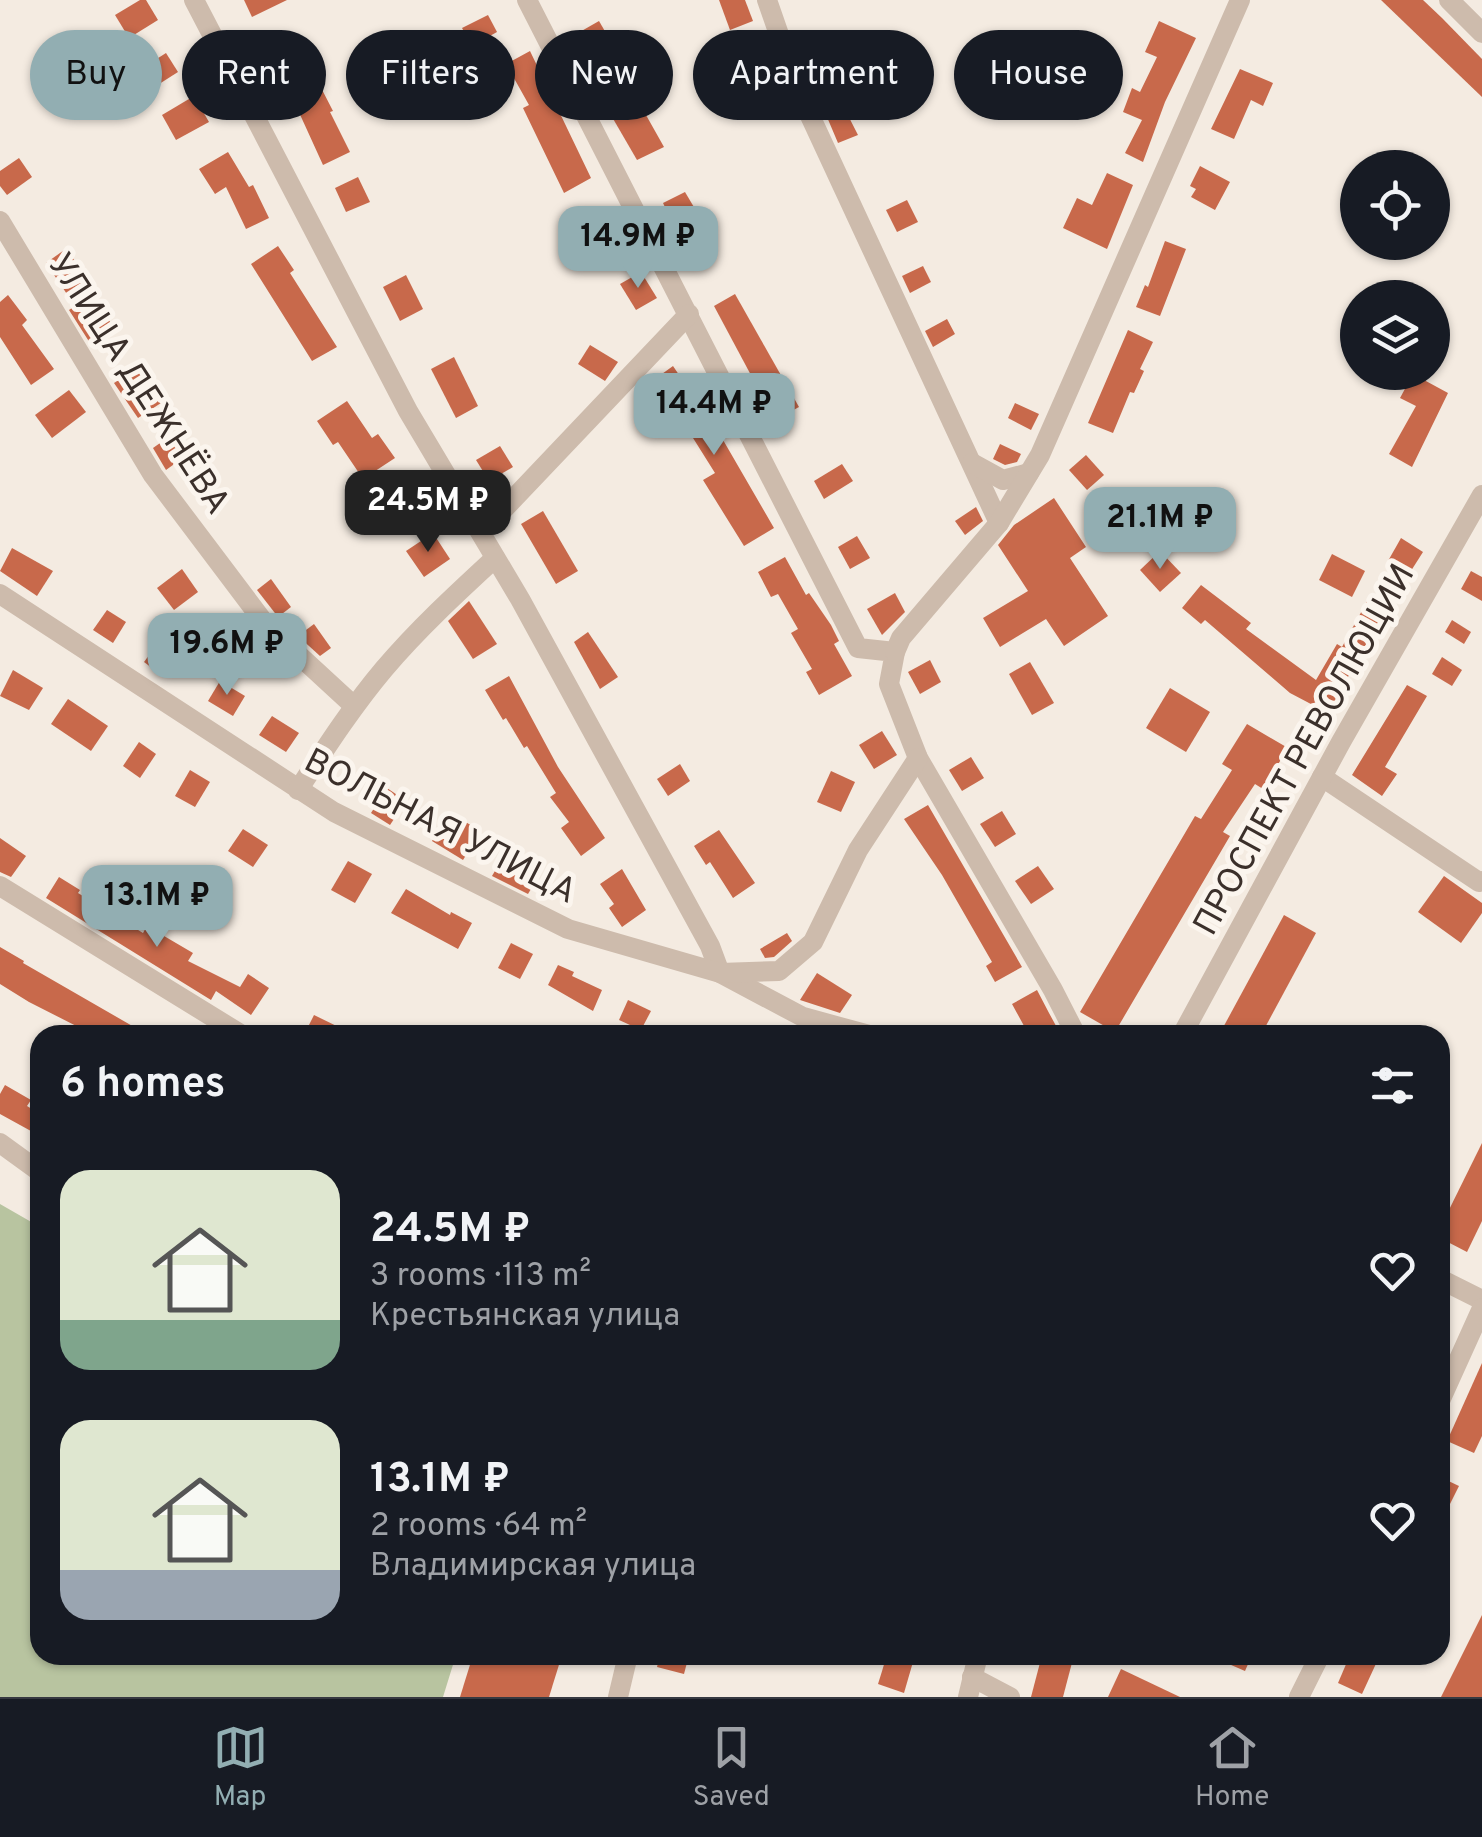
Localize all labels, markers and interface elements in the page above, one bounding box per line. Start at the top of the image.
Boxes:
chip: Buy [30,30,162,120]
chip: Rent [182,30,326,120]
chip: Filters [346,30,515,120]
chip: New [535,30,673,120]
chip: Apartment [693,30,934,120]
chip: House [954,30,1123,120]
map controls [1340,150,1450,390]
button: locate [1340,150,1450,260]
pin: 14.9M ₽ [546,206,730,291]
text: 14.9M ₽ [580,218,696,258]
street label: УЛИЦА ДЕЖНЁВА [37,246,238,524]
button: layers [1340,280,1450,390]
pin: 14.4M ₽ [622,373,806,458]
text: 14.4M ₽ [656,385,772,425]
pin: 24.5M ₽ [336,470,520,555]
text: 24.5M ₽ [367,482,489,522]
pin: 21.1M ₽ [1068,487,1252,572]
text: 21.1M ₽ [1106,499,1214,539]
street label: ПРОСПЕКТ РЕВОЛЮЦИИ [1185,557,1426,944]
pin: 19.6M ₽ [135,613,319,698]
text: 19.6M ₽ [170,625,284,665]
street label: ВОЛЬНАЯ УЛИЦА [296,740,583,915]
pin: 13.1M ₽ [65,865,249,950]
text: 13.1M ₽ [104,877,210,917]
icon: filters [1365,1058,1420,1113]
text: 6 homes [60,1059,225,1112]
text: 24.5M ₽ [370,1204,531,1257]
icon: home [140,1210,260,1330]
icon: heart [1365,1243,1420,1298]
text: 3 rooms · 113 m² [370,1257,591,1297]
text: Крестьянская улица [370,1297,680,1337]
text: 13.1M ₽ [370,1454,510,1507]
icon: home [140,1460,260,1580]
icon: heart [1365,1493,1420,1548]
text: 2 rooms · 64 m² [370,1507,587,1547]
text: Владимирская улица [370,1547,696,1587]
tab: Map [213,1720,268,1816]
tab: Saved [693,1720,770,1816]
tab: Home [1195,1720,1269,1816]

